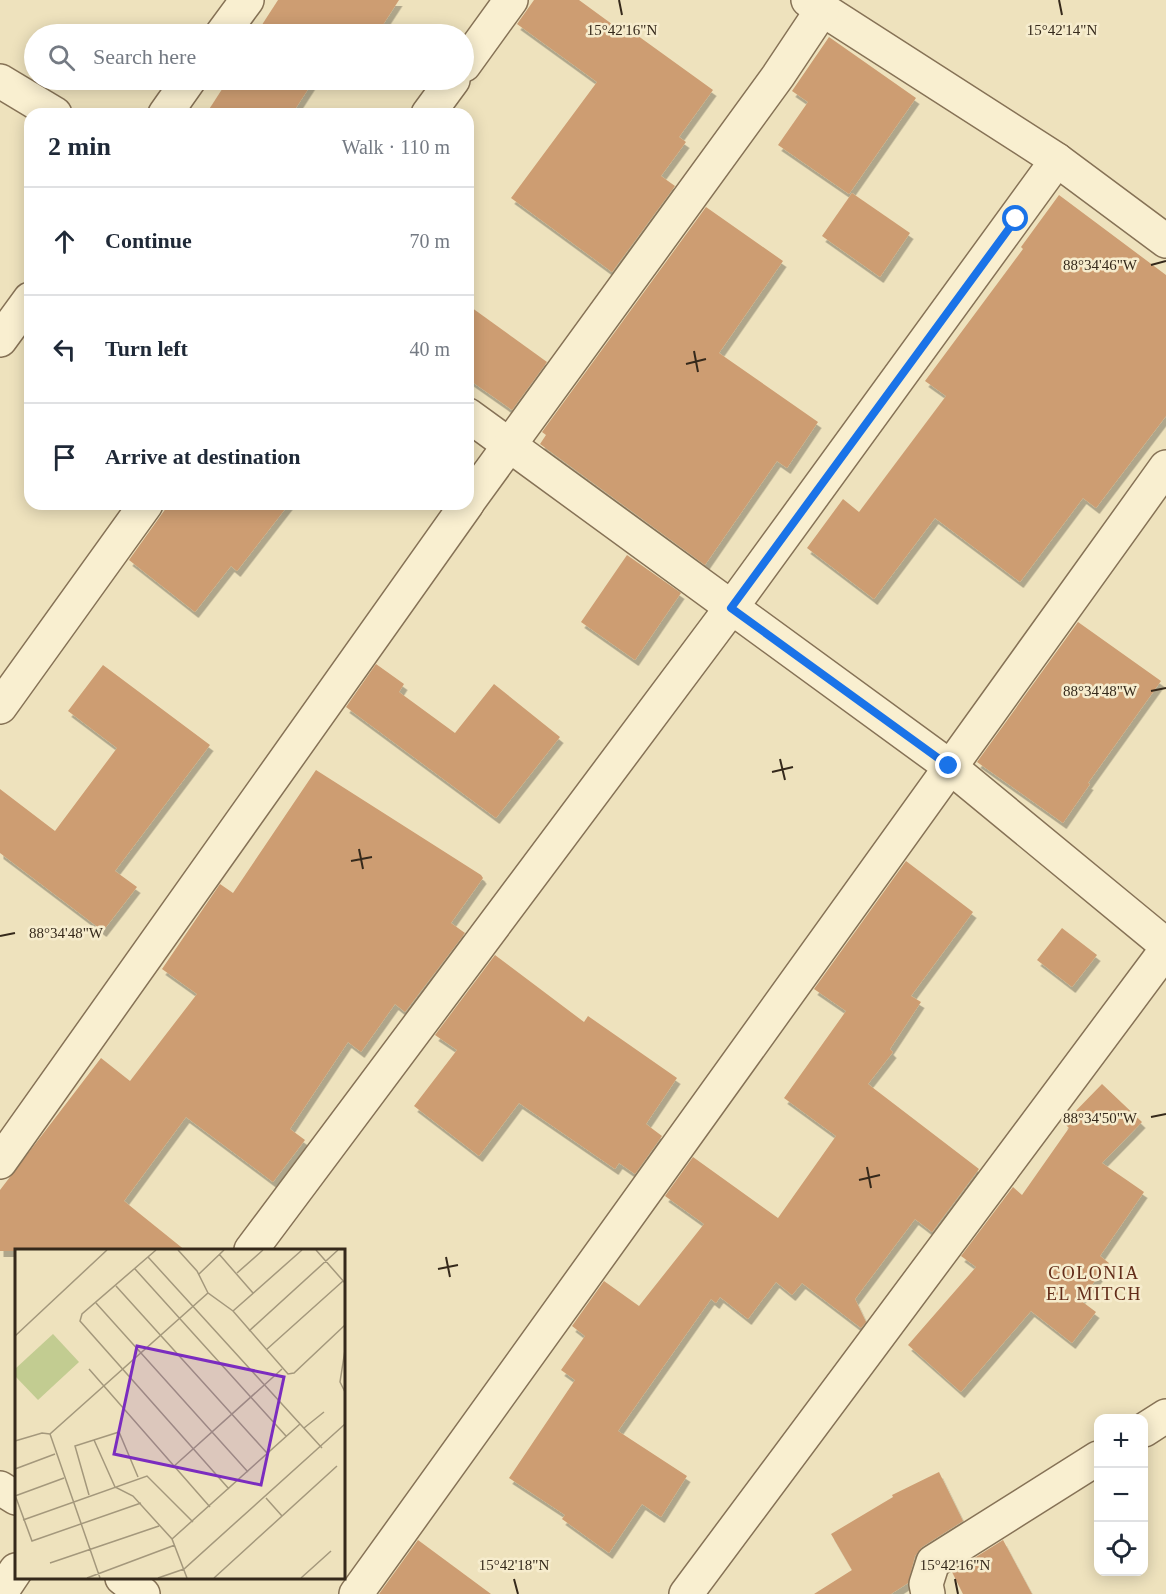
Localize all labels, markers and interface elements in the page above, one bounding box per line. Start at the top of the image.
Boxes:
text: 15°42'16"N [587,22,657,38]
text: 15°42'14"N [1027,22,1097,38]
search box [24,24,474,90]
icon: search [45,41,78,74]
text: Search here [93,44,196,69]
text: 2 min [48,132,111,161]
text: Walk · 110 m [342,136,450,158]
route start [1002,205,1028,231]
icon: ahead [48,225,81,258]
text: Continue [105,228,192,253]
text: 70 m [409,230,450,252]
text: 88°34'46"W [1063,257,1138,273]
icon: left [48,333,81,366]
text: Turn left [105,336,188,361]
text: 40 m [409,338,450,360]
icon: arrive [48,441,81,474]
text: Arrive at destination [105,444,301,469]
text: 88°34'48"W [1063,683,1138,699]
route end [935,752,961,778]
text: 88°34'48"W [29,925,104,941]
text: 88°34'50"W [1063,1110,1138,1126]
inset map [15,1249,345,1579]
district label: COLONIA EL MITCH [1046,1263,1142,1304]
map controls [1094,1414,1148,1576]
button: + [1094,1414,1148,1468]
button: − [1094,1468,1148,1522]
button: locate [1094,1522,1148,1576]
text: 15°42'18"N [479,1557,549,1573]
text: 15°42'16"N [920,1557,990,1573]

